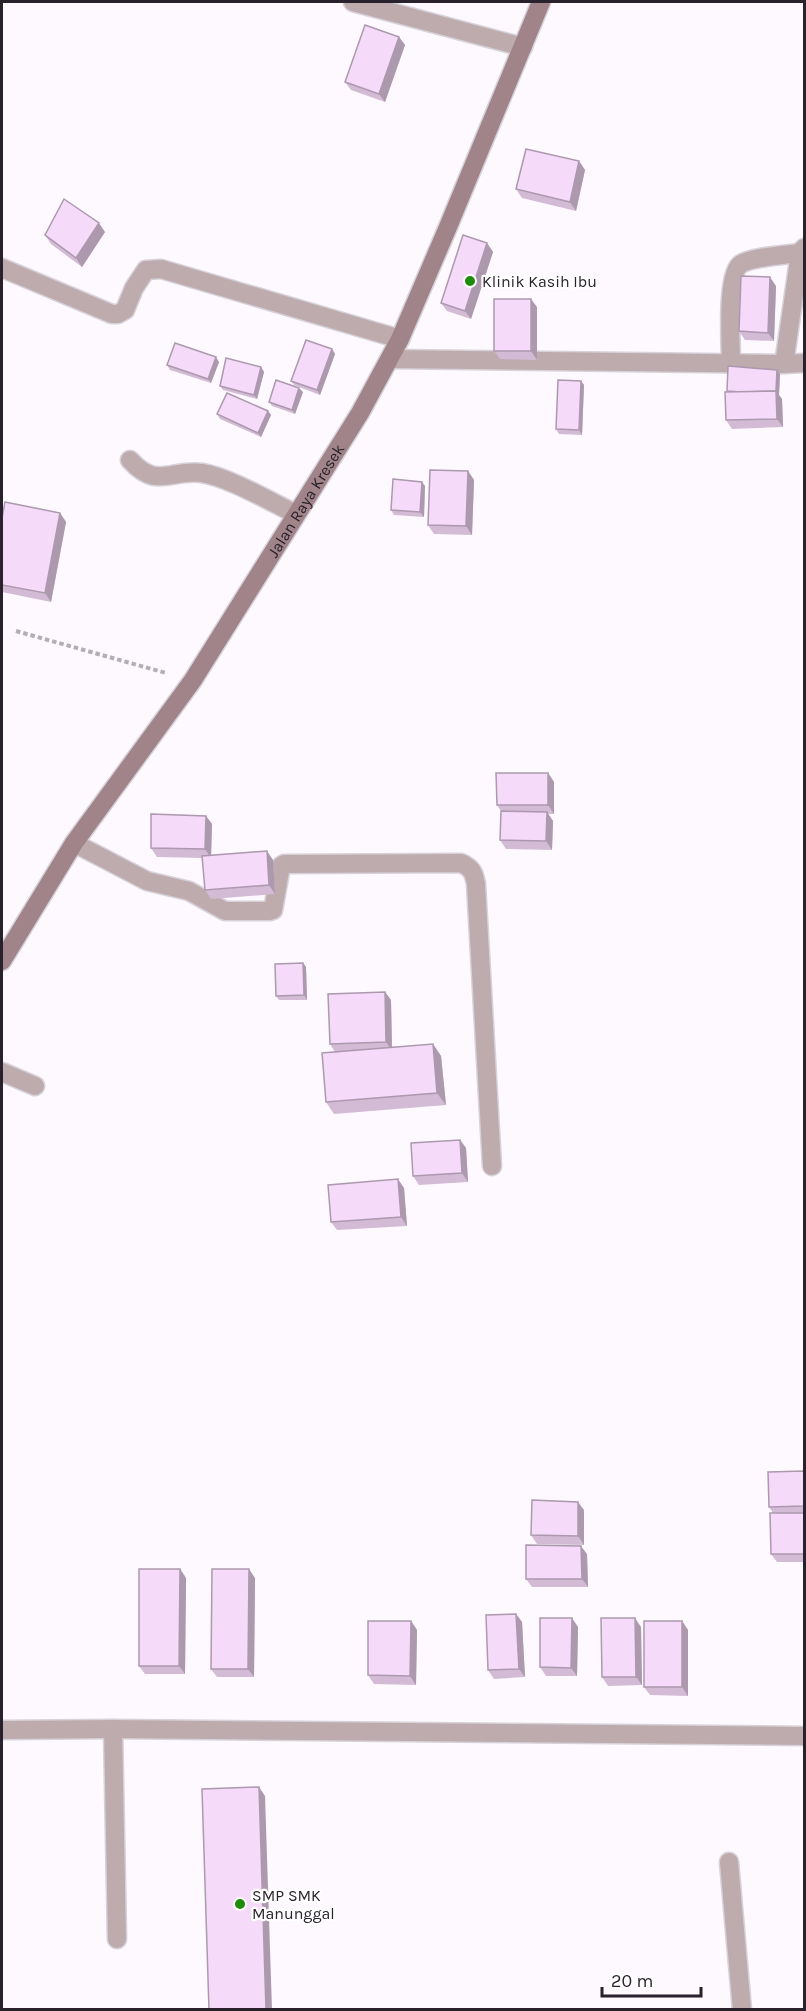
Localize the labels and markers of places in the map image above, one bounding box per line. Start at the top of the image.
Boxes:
place label: Klinik Kasih Ibu [482,272,597,291]
marker: Klinik Kasih Ibu [463,274,477,288]
place label: SMP SMK Manunggal [252,1886,335,1923]
marker: SMP SMK Manunggal [233,1897,247,1911]

